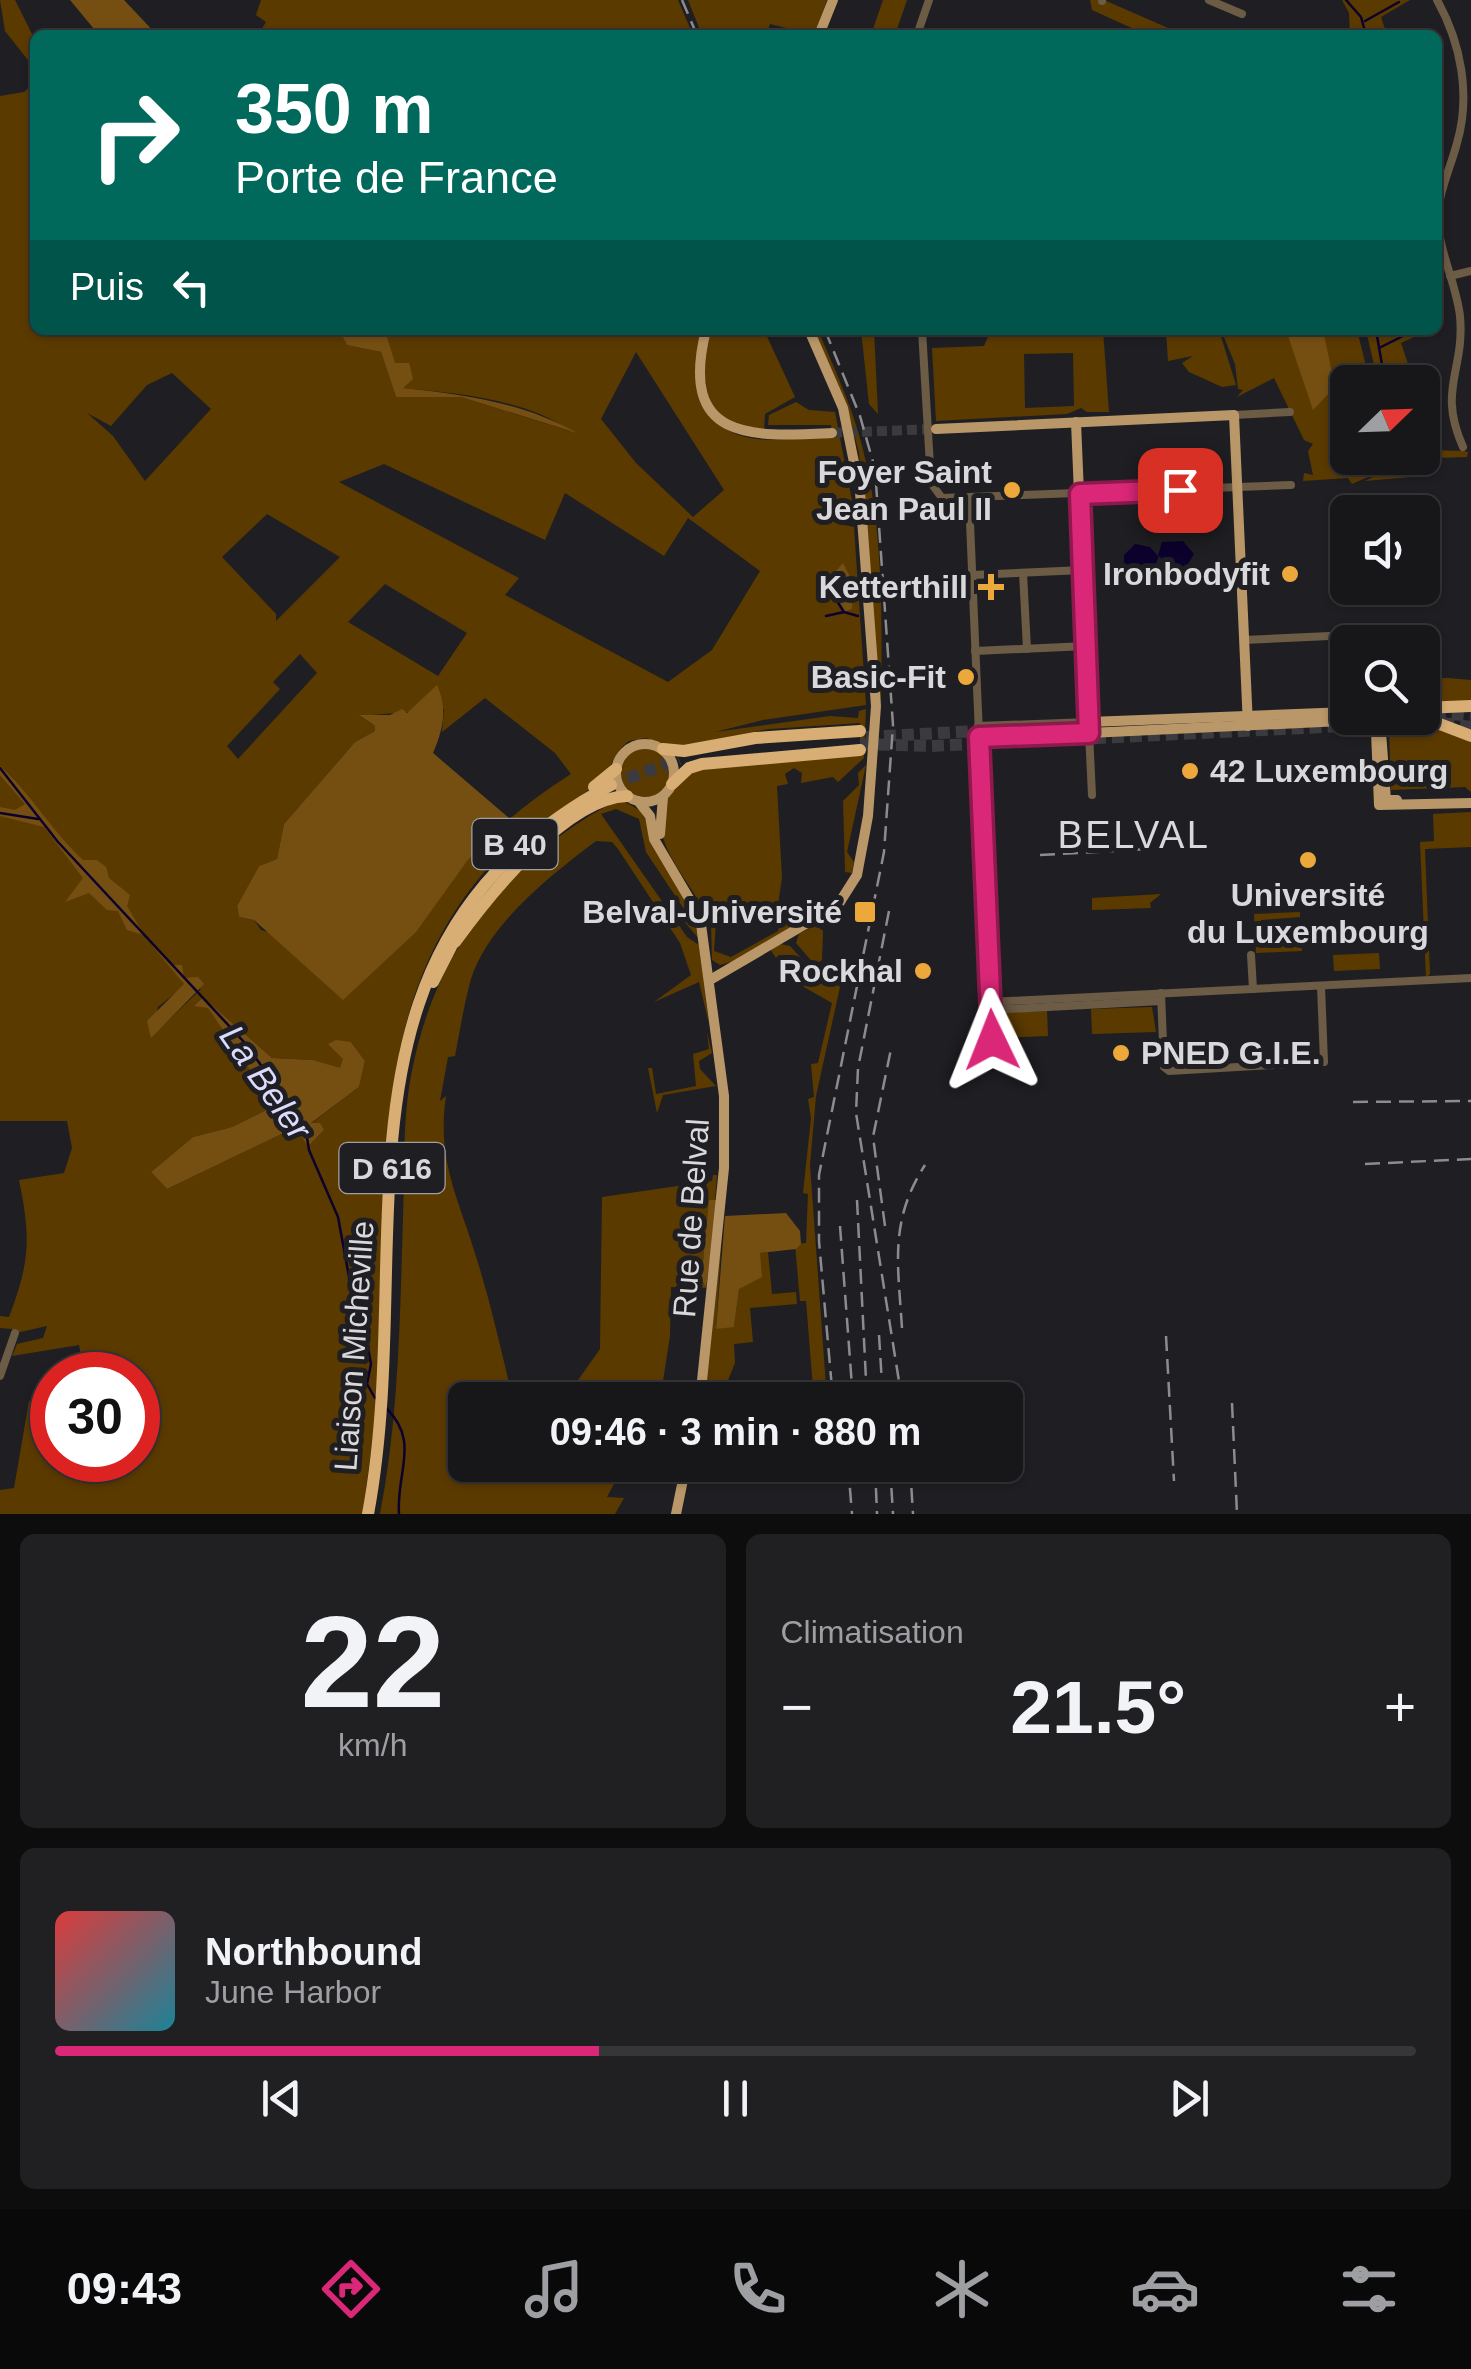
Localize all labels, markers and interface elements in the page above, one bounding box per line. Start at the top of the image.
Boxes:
icon: right [70,70,200,200]
text: 350 m [235,70,433,148]
text: Porte de France [235,152,558,203]
icon: left [164,260,219,315]
text: Puis [70,266,144,308]
north arrow [1330,365,1440,475]
map controls [1330,365,1440,735]
pin [1138,448,1223,533]
place label: Foyer Saint Jean Paul II [816,454,992,527]
icon: arrive [1153,463,1208,518]
marker: Foyer Saint Jean Paul II [1001,479,1023,501]
button: sound [1330,495,1440,605]
place label: Ironbodyfit [1103,556,1270,592]
marker: Ironbodyfit [1279,563,1301,585]
place label: Ketterthill [819,569,968,605]
marker: Ketterthill [978,574,1004,600]
button: search [1330,625,1440,735]
place label: Basic-Fit [811,659,946,695]
marker: Basic-Fit [955,666,977,688]
place label: 42 Luxembourg [1210,753,1448,789]
marker: 42 Luxembourg [1179,760,1201,782]
district label: BELVAL [1057,814,1211,856]
road number: B 40 [472,819,558,869]
marker: Université du Luxembourg [1297,849,1319,871]
place label: Université du Luxembourg [1187,877,1429,950]
place label: Belval-Université [582,894,842,930]
marker: Belval-Université [852,899,878,925]
place label: Rockhal [779,953,903,989]
marker: Rockhal [912,960,934,982]
position arrow [940,988,1044,1092]
water label: La Beler [213,1017,320,1148]
place label: PNED G.I.E. [1141,1035,1321,1071]
marker: PNED G.I.E. [1110,1042,1132,1064]
street label: Rue de Belval [666,1117,716,1319]
road number: D 616 [340,1143,444,1193]
street label: Liaison Micheville [327,1220,381,1472]
speed limit sign: 30 [30,1352,160,1482]
text: 09:46 · 3 min · 880 m [550,1411,921,1453]
text: 22 [300,1589,445,1735]
text: Climatisation [781,1614,964,1650]
text: 21.5° [1010,1665,1186,1749]
text: − [781,1676,813,1738]
text: + [1384,1676,1416,1738]
text: km/h [338,1727,407,1763]
text: Northbound [205,1931,422,1973]
text: June Harbor [205,1974,381,2010]
icon: previous [254,2071,309,2126]
icon: pause [708,2071,763,2126]
icon: next [1162,2071,1217,2126]
icon: directions [316,2254,386,2324]
icon: music [519,2254,589,2324]
icon: phone [723,2254,793,2324]
icon: climate [927,2254,997,2324]
icon: car [1130,2254,1200,2324]
icon: filters [1334,2254,1404,2324]
text: 09:43 [67,2263,182,2314]

